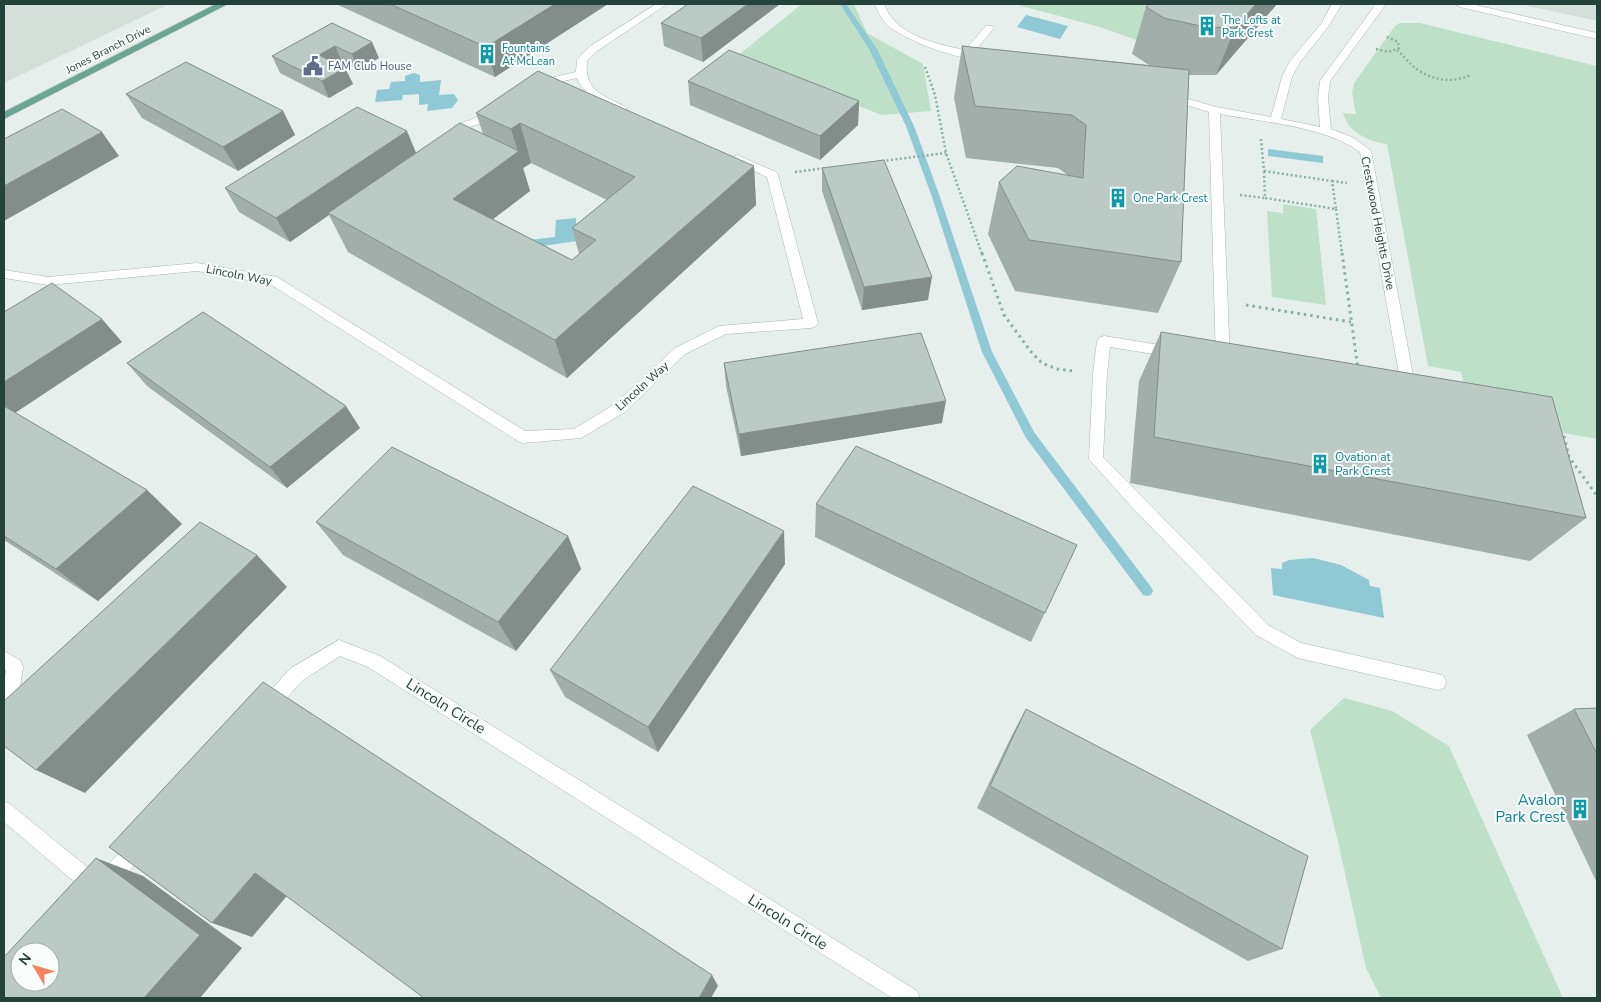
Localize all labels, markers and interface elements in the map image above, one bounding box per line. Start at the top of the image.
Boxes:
place label: The Lofts at Park Crest [1222,13,1281,41]
building icon: The Lofts at Park Crest [1196,15,1218,37]
street label: Jones Branch Drive [62,21,153,78]
place label: Fountains At McLean [502,41,555,69]
building icon: Fountains At McLean [476,43,498,65]
public building icon: FAM Club House [302,55,324,77]
place label: FAM Club House [328,59,412,74]
street label: Crestwood Heights Drive [1357,155,1399,291]
building icon: One Park Crest [1107,187,1129,209]
place label: One Park Crest [1133,191,1208,206]
street label: Lincoln Way [205,261,274,289]
street label: Lincoln Way [612,357,673,414]
place label: Ovation at Park Crest [1335,449,1392,479]
building icon: Ovation at Park Crest [1309,453,1331,475]
street label: Lincoln Circle [402,674,490,738]
place label: Avalon Park Crest [1495,790,1566,827]
building icon: Avalon Park Crest [1569,798,1591,820]
street label: Lincoln Circle [744,890,832,954]
north arrow [10,942,60,992]
text: N [14,949,36,969]

